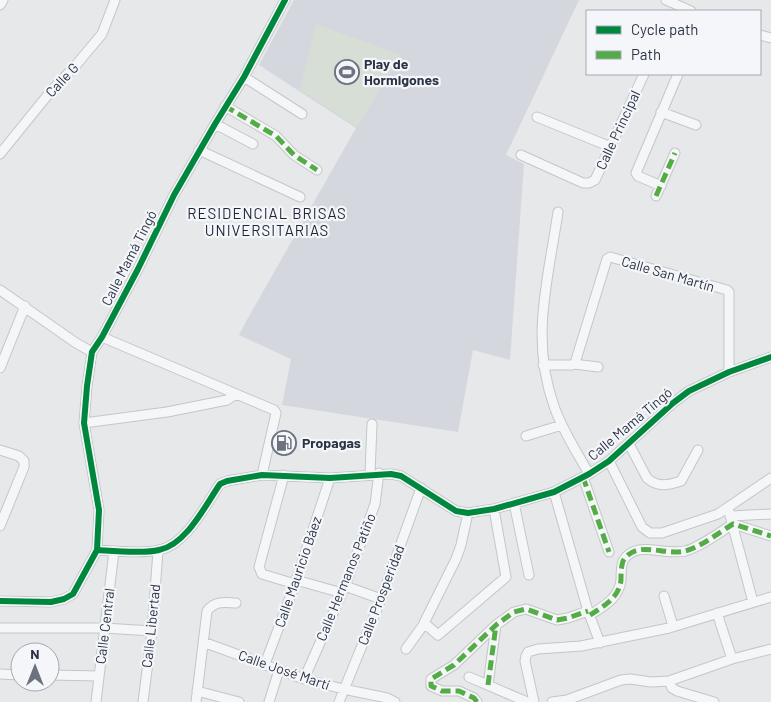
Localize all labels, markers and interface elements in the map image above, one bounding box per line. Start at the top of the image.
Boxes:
legend [586,10,761,75]
text: Cycle path [631,20,698,38]
text: Path [631,45,661,63]
place label: Play de Hormigones [364,55,439,88]
street label: Calle G [41,59,82,100]
sports icon: Play de Hormigones [334,59,360,85]
street label: Calle Principal [592,87,643,172]
district label: RESIDENCIAL BRISAS UNIVERSITARIAS [187,204,347,239]
street label: Calle Mamá Tingó [97,207,160,308]
street label: Calle San Martín [620,252,717,295]
street label: Calle Mamá Tingó [584,383,675,464]
fuel station icon: Propagas [271,430,297,456]
place label: Propagas [302,434,361,451]
street label: Calle Hermanos Patiño [312,510,379,643]
street label: Calle Mauricio Báez [271,514,324,630]
street label: Calle Prosperidad [354,542,407,647]
street label: Calle Libertad [138,583,163,669]
street label: Calle Central [91,587,118,665]
north arrow [10,642,60,692]
text: N [30,645,40,662]
street label: Calle José Martí [236,646,332,693]

